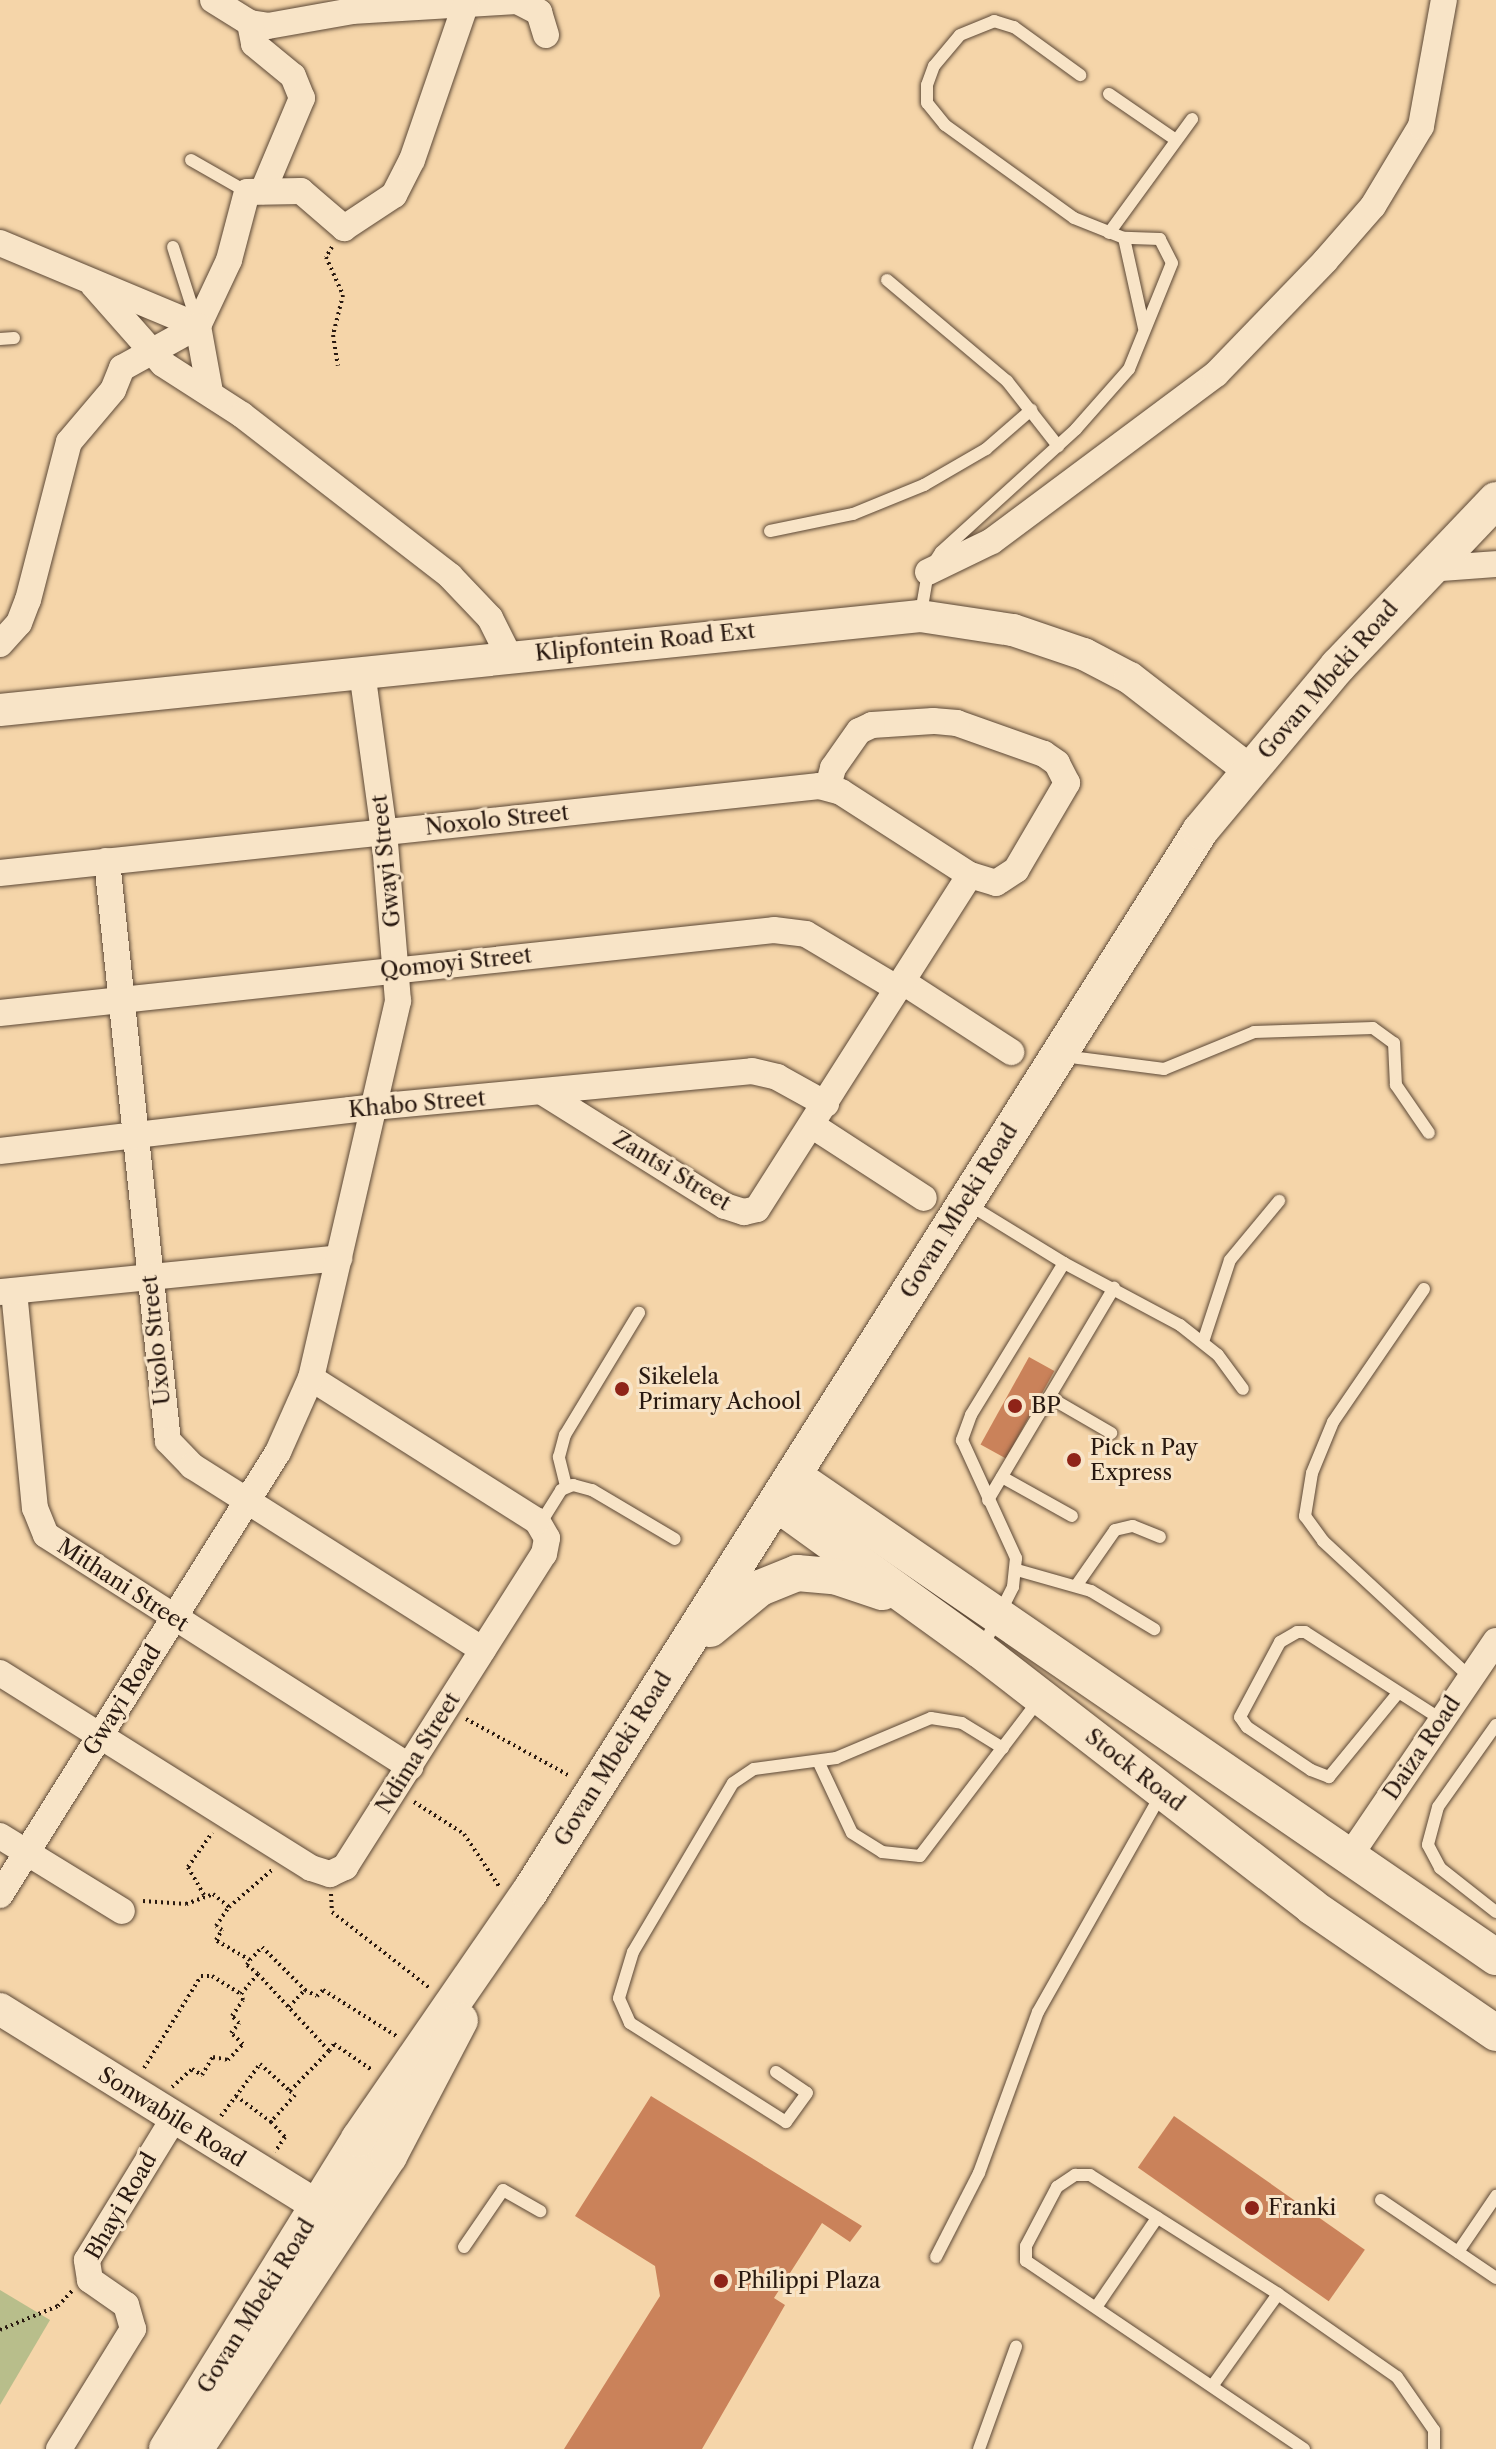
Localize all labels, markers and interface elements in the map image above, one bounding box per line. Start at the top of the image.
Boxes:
street label: Govan Mbeki Road [1252,596,1404,764]
street label: Klipfontein Road Ext [534,617,756,667]
street label: Gwayi Street [366,793,406,929]
street label: Noxolo Street [424,799,570,841]
street label: Qomoyi Street [379,942,533,984]
street label: Khabo Street [347,1085,487,1123]
street label: Govan Mbeki Road [895,1119,1023,1303]
street label: Zantsi Street [608,1126,736,1216]
street label: Uxolo Street [136,1274,176,1406]
place label: Sikelela Primary Achool [638,1363,803,1414]
marker: Sikelela Primary Achool [613,1380,631,1398]
place label: BP [1031,1393,1061,1419]
marker: BP [1006,1397,1024,1415]
place label: Pick n Pay Express [1090,1434,1199,1486]
marker: Pick n Pay Express [1065,1451,1083,1469]
street label: Mithani Street [53,1533,193,1637]
street label: Gwayi Road [78,1640,166,1760]
street label: Govan Mbeki Road [549,1667,677,1851]
street label: Ndima Street [370,1687,466,1819]
street label: Daiza Road [1378,1691,1466,1805]
street label: Stock Road [1080,1723,1190,1817]
street label: Sonwabile Road [94,2061,250,2173]
street label: Bhayi Road [80,2148,162,2264]
place label: Franki [1268,2195,1336,2221]
marker: Franki [1243,2199,1261,2217]
street label: Govan Mbeki Road [192,2214,320,2398]
place label: Philippi Plaza [737,2268,881,2294]
marker: Philippi Plaza [712,2272,730,2290]

